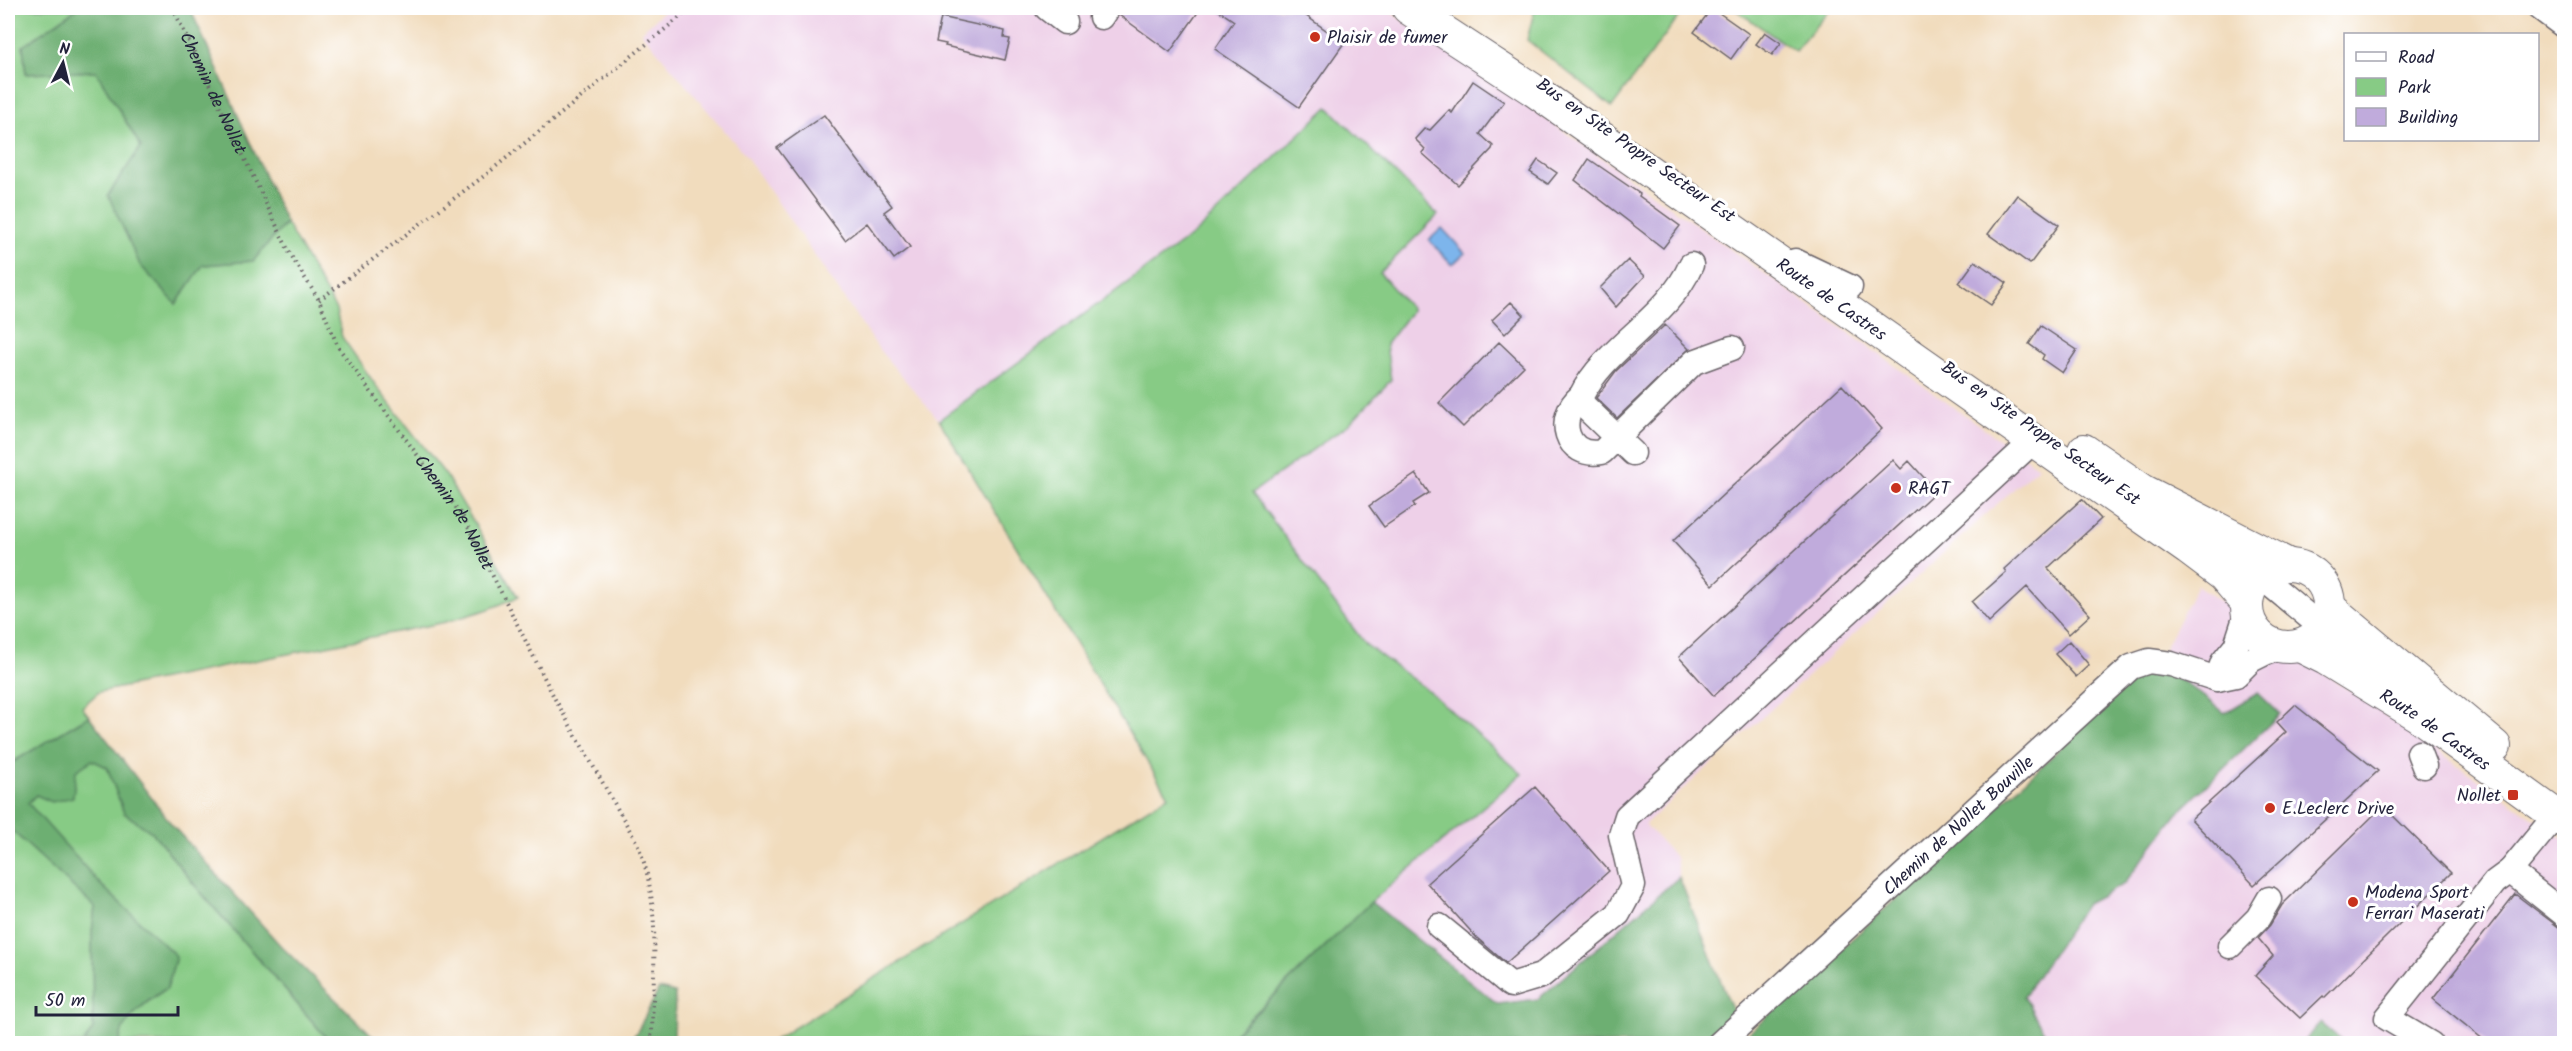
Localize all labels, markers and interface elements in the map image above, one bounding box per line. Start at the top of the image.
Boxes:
place label: Plaisir de fumer [1327,24,1448,53]
street label: Chemin de Nollet [170,27,254,161]
marker: Plaisir de fumer [1308,30,1322,44]
north arrow [33,33,93,93]
legend [2344,33,2539,141]
text: N [58,37,71,63]
text: Road [2398,44,2435,73]
street label: Bus en Site Propre Secteur Est [1530,71,1742,232]
text: Park [2398,74,2431,103]
text: Building [2398,104,2458,133]
street label: Route de Castres [1769,251,1892,350]
street label: Bus en Site Propre Secteur Est [1935,354,2147,515]
street label: Chemin de Nollet [406,449,501,577]
place label: RAGT [1908,475,1951,504]
marker: RAGT [1889,481,1903,495]
street label: Route de Castres [2373,682,2496,780]
street label: Chemin de Nollet Bouville [1877,749,2041,904]
place label: Nollet [2457,782,2502,811]
marker: Nollet [2506,788,2520,802]
place label: E.Leclerc Drive [2282,795,2394,824]
marker: E.Leclerc Drive [2263,801,2277,815]
place label: Modena Sport Ferrari Maserati [2365,879,2485,929]
marker: Modena Sport Ferrari Maserati [2346,895,2360,909]
scale bar [36,979,178,1017]
text: 50 m [45,987,85,1016]

